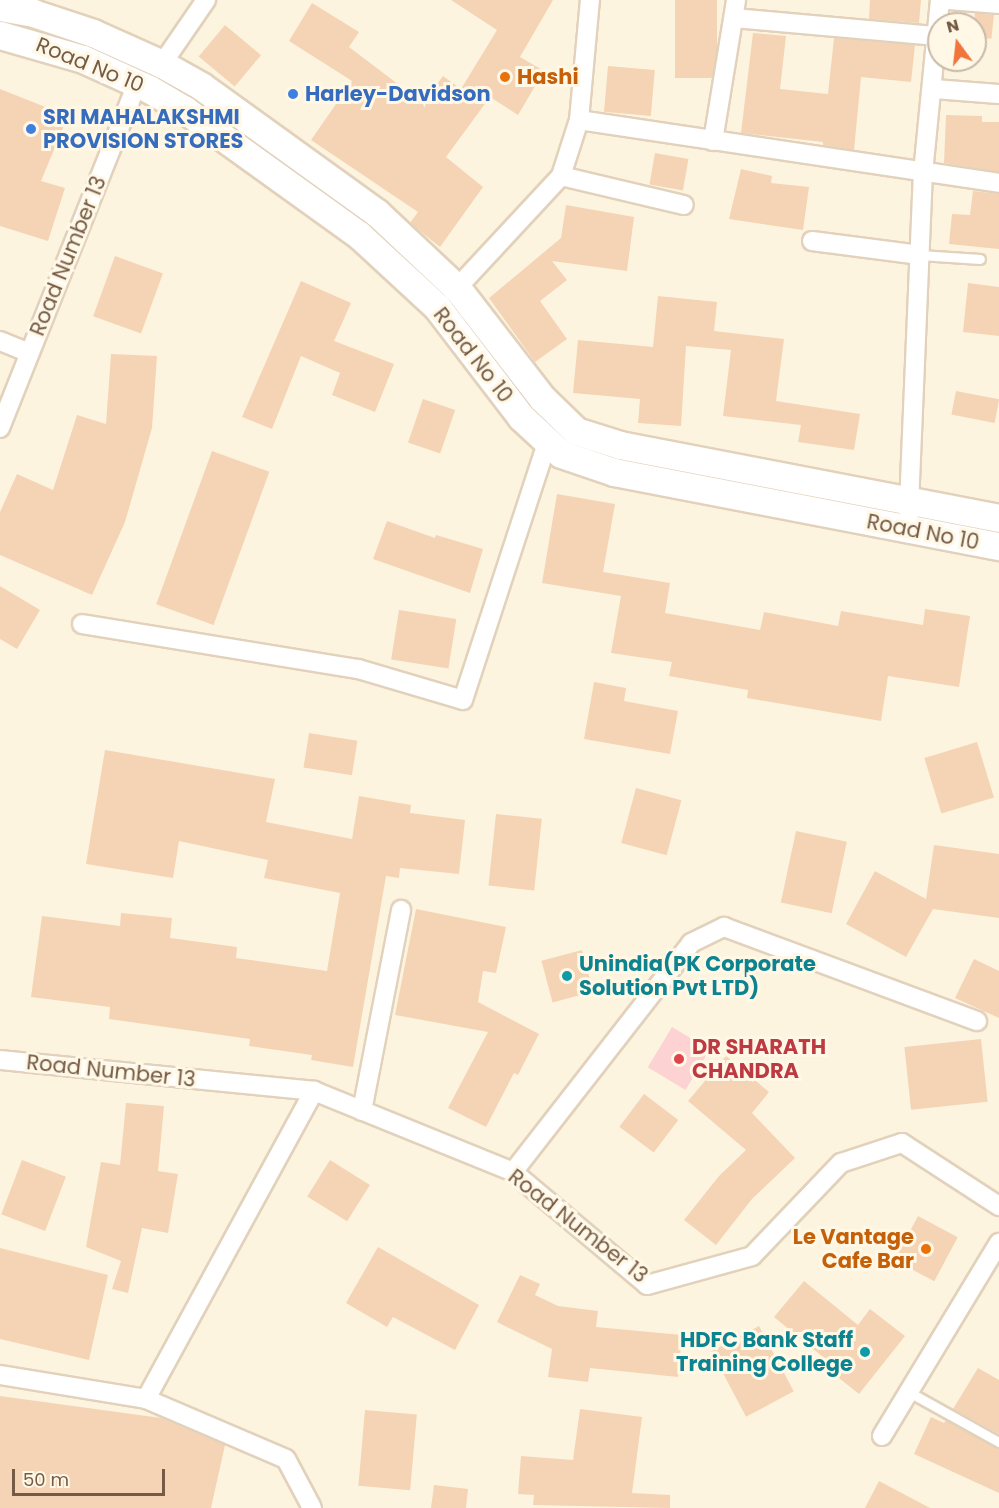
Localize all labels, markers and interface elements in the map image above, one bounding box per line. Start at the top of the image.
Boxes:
north arrow [927,12,987,72]
text: N [944,13,962,39]
street label: Road No 10 [32,32,148,98]
place label: Hashi [517,64,579,90]
marker: Hashi [498,70,512,84]
place label: Harley-Davidson [305,81,491,107]
marker: Harley-Davidson [286,87,300,101]
place label: SRI MAHALAKSHMI PROVISION STORES [43,104,243,154]
marker: SRI MAHALAKSHMI PROVISION STORES [24,122,38,136]
street label: Road Number 13 [25,173,111,339]
street label: Road No 10 [428,302,518,408]
street label: Road No 10 [865,509,981,555]
place label: Unindia(PK Corporate Solution Pvt LTD) [579,951,816,1001]
marker: Unindia(PK Corporate Solution Pvt LTD) [560,969,574,983]
place label: DR SHARATH CHANDRA [692,1034,826,1084]
street label: Road Number 13 [25,1050,197,1092]
marker: DR SHARATH CHANDRA [670,1050,688,1068]
street label: Road Number 13 [503,1164,653,1288]
place label: Le Vantage Cafe Bar [793,1224,914,1274]
marker: Le Vantage Cafe Bar [919,1242,933,1256]
place label: HDFC Bank Staff Training College [676,1327,853,1377]
marker: HDFC Bank Staff Training College [858,1345,872,1359]
scale bar [15,1457,168,1495]
text: 50 m [23,1467,69,1492]

